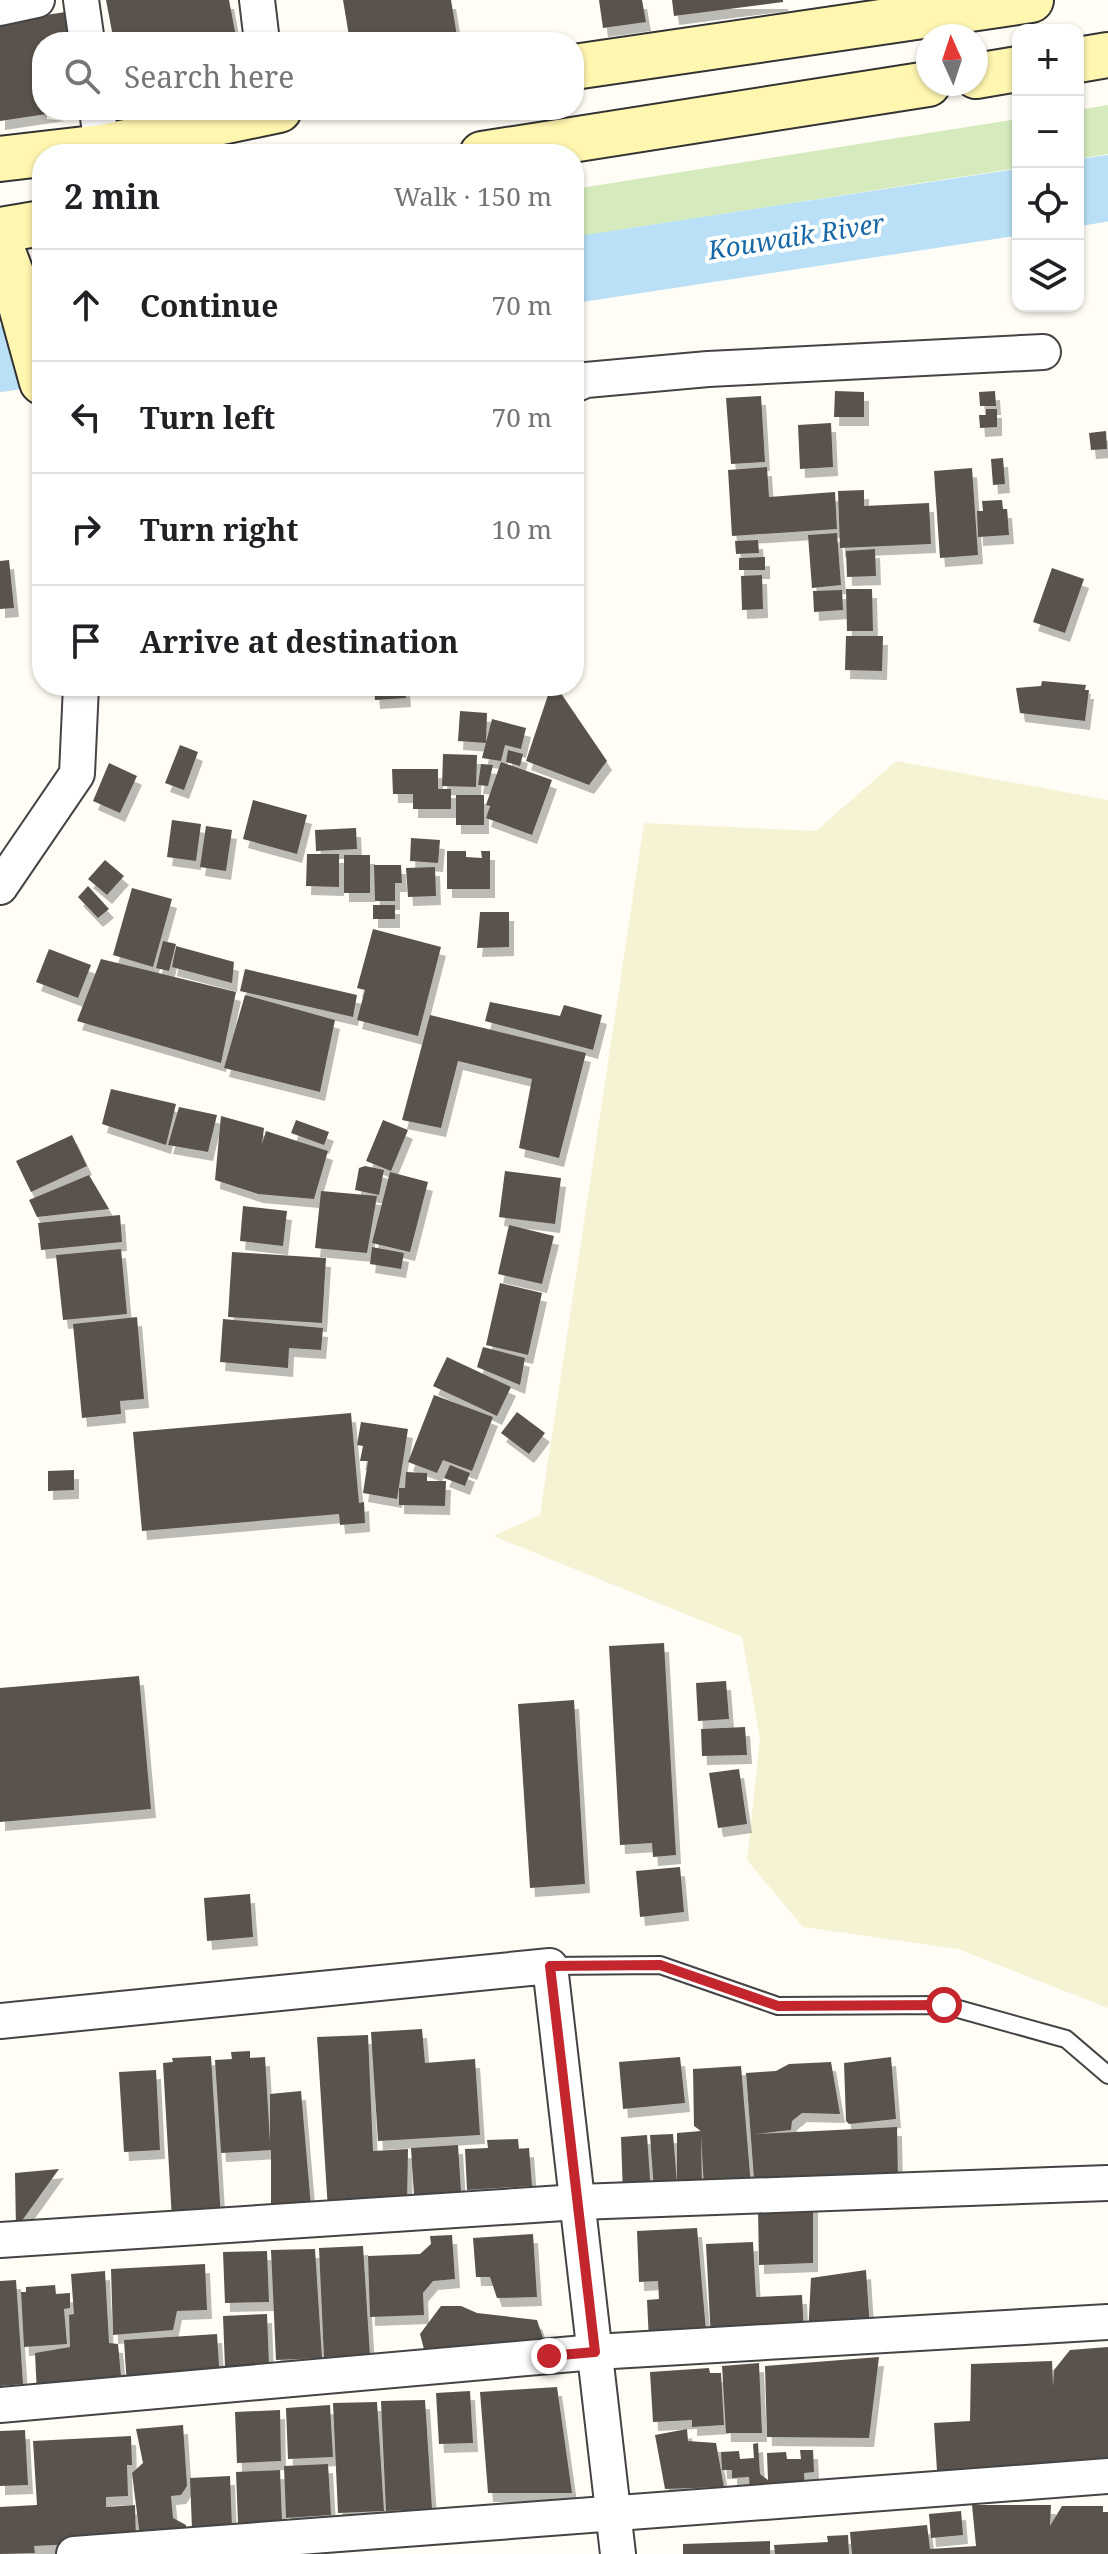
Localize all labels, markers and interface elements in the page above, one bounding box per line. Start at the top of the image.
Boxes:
north arrow [916,24,988,96]
map controls [1012,24,1084,312]
button: + [1012,24,1084,96]
search box [32,32,584,120]
icon: search [60,54,104,98]
text: Search here [124,56,294,97]
button: − [1012,96,1084,168]
button: locate [1012,168,1084,240]
text: 2 min [64,173,160,219]
text: Walk · 150 m [394,178,552,214]
water label: Kouwaik River [704,204,888,268]
button: layers [1012,240,1084,312]
icon: ahead [64,283,108,327]
text: Continue [140,285,278,326]
text: 70 m [492,287,552,323]
icon: left [64,395,108,439]
text: Turn left [140,397,275,438]
text: 70 m [492,399,552,435]
icon: right [64,507,108,551]
text: Turn right [140,509,298,550]
text: 10 m [492,511,552,547]
icon: arrive [64,619,108,663]
text: Arrive at destination [140,621,459,662]
route start [926,1987,962,2023]
route end [531,2338,567,2374]

